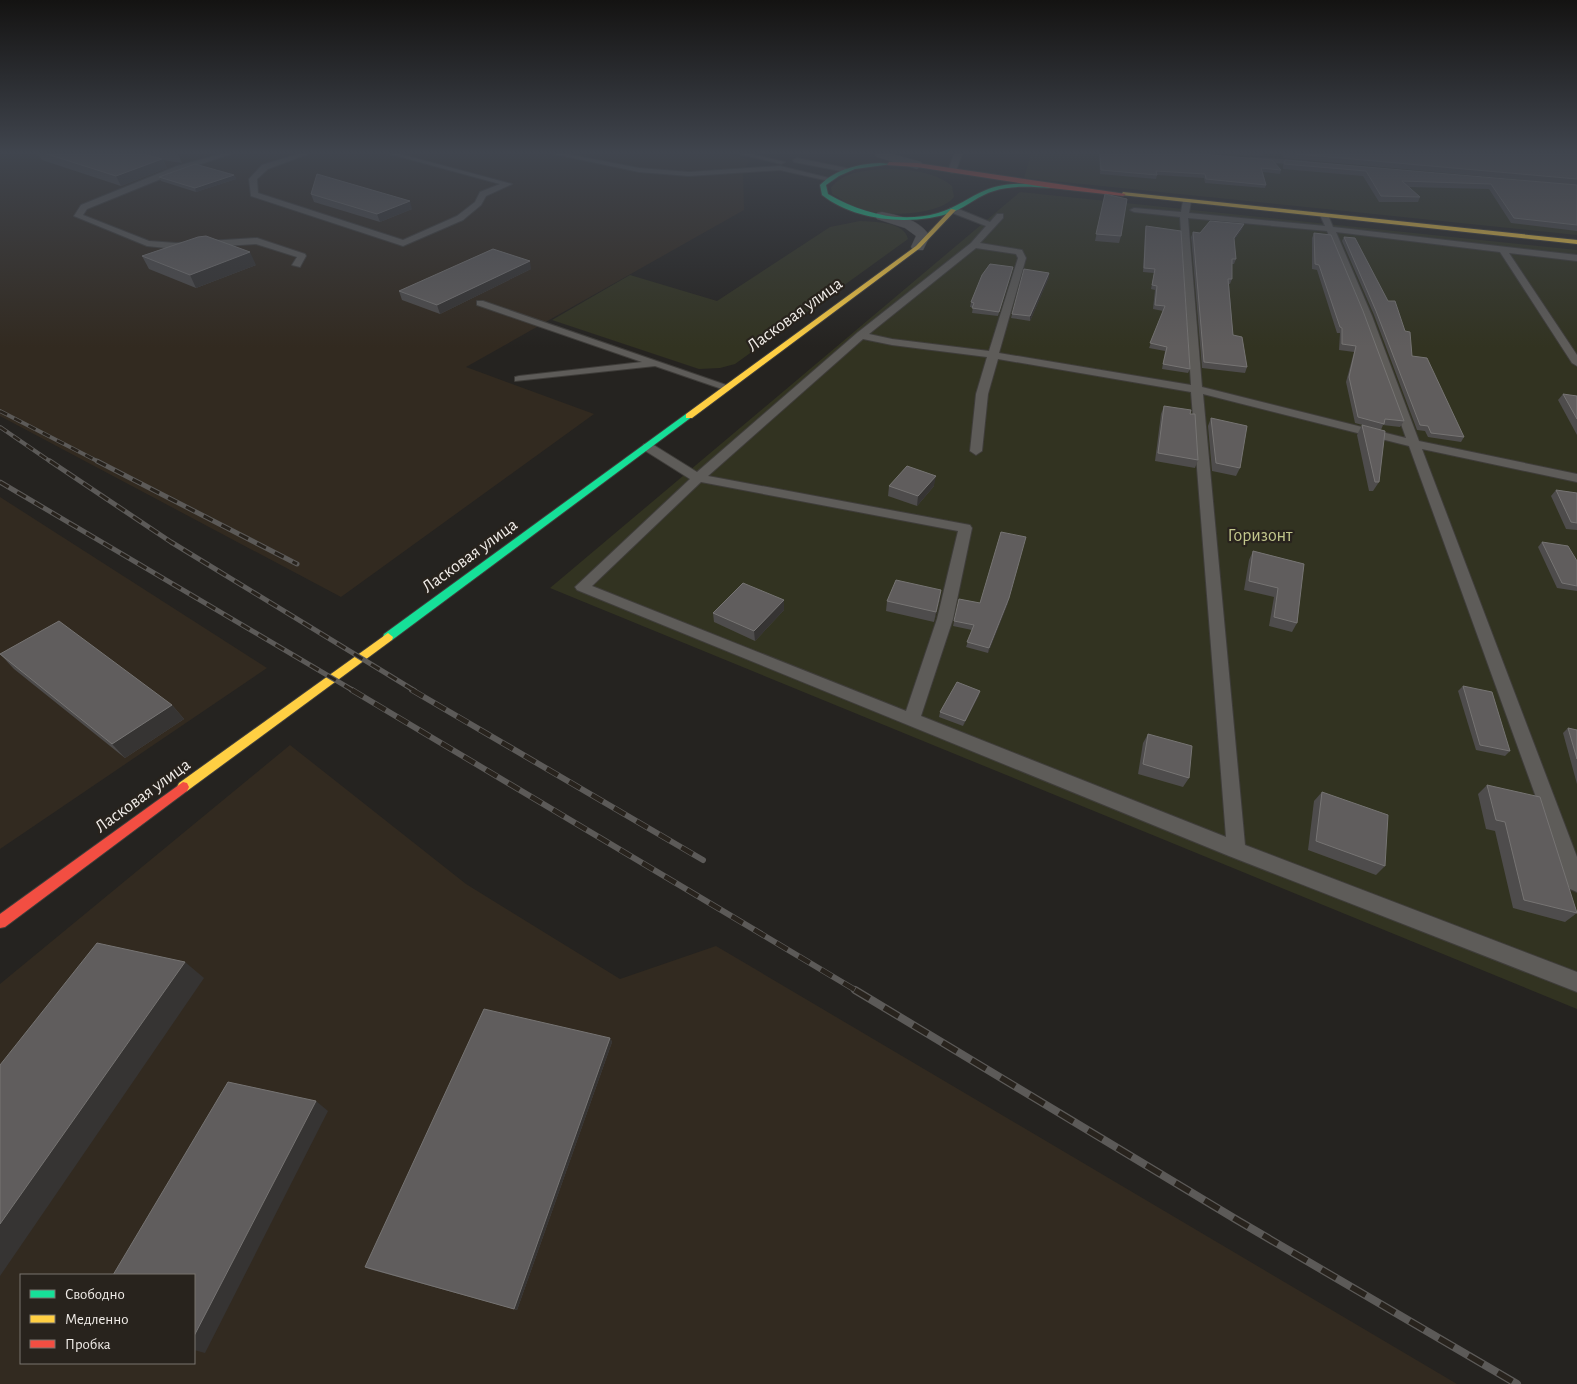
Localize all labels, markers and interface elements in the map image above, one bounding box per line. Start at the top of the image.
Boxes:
street label: Ласковая улица [744,275,846,355]
street label: Ласковая улица [419,516,521,596]
park label: Горизонт [1228,527,1293,545]
street label: Ласковая улица [92,756,194,836]
legend [20,1274,195,1364]
text: Свободно [65,1287,125,1302]
text: Медленно [65,1312,129,1327]
text: Пробка [65,1337,111,1352]

